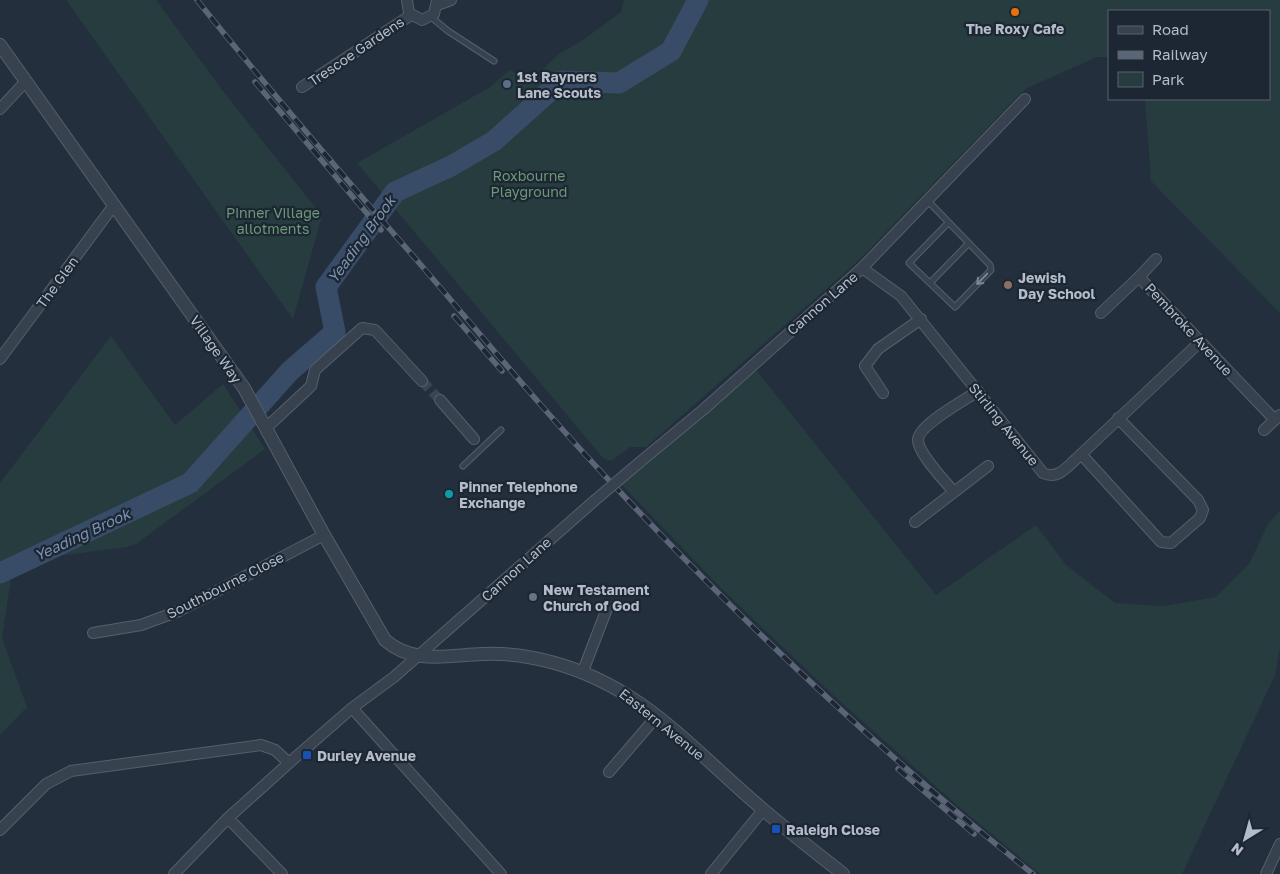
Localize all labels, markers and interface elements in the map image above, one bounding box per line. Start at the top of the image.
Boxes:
marker: The Roxy Cafe [1009,6,1021,18]
legend [1108,10,1270,100]
street label: Trescoe Gardens [305,13,407,89]
place label: The Roxy Cafe [966,20,1064,37]
text: Road [1152,20,1189,38]
text: Railway [1152,45,1208,63]
place label: 1st Rayners Lane Scouts [517,68,601,101]
text: Park [1152,70,1185,88]
marker: 1st Rayners Lane Scouts [501,78,513,90]
park label: Roxbourne Playground [491,167,567,200]
water label: Yeading Brook [323,191,400,287]
park label: Pinner Village allotments [226,204,320,237]
street label: The Glen [33,253,81,311]
street label: Cannon Lane [783,268,861,338]
place label: Jewish Day School [1018,269,1096,302]
one-way arrow [976,273,988,286]
marker: Jewish Day School [1002,279,1014,291]
street label: Pembroke Avenue [1142,279,1236,379]
street label: Village Way [186,312,246,386]
street label: Stirling Avenue [965,379,1043,469]
place label: Pinner Telephone Exchange [459,478,578,511]
marker: Pinner Telephone Exchange [443,488,455,500]
water label: Yeading Brook [31,503,134,565]
street label: Cannon Lane [478,533,554,605]
street label: Southbourne Close [164,548,286,622]
place label: New Testament Church of God [543,581,650,614]
marker: New Testament Church of God [527,591,539,603]
street label: Eastern Avenue [616,685,708,763]
place label: Durley Avenue [317,747,416,764]
marker: Durley Avenue [301,749,313,761]
north arrow [1220,814,1270,864]
place label: Raleigh Close [786,821,880,838]
marker: Raleigh Close [770,823,782,835]
text: N [1228,840,1246,860]

